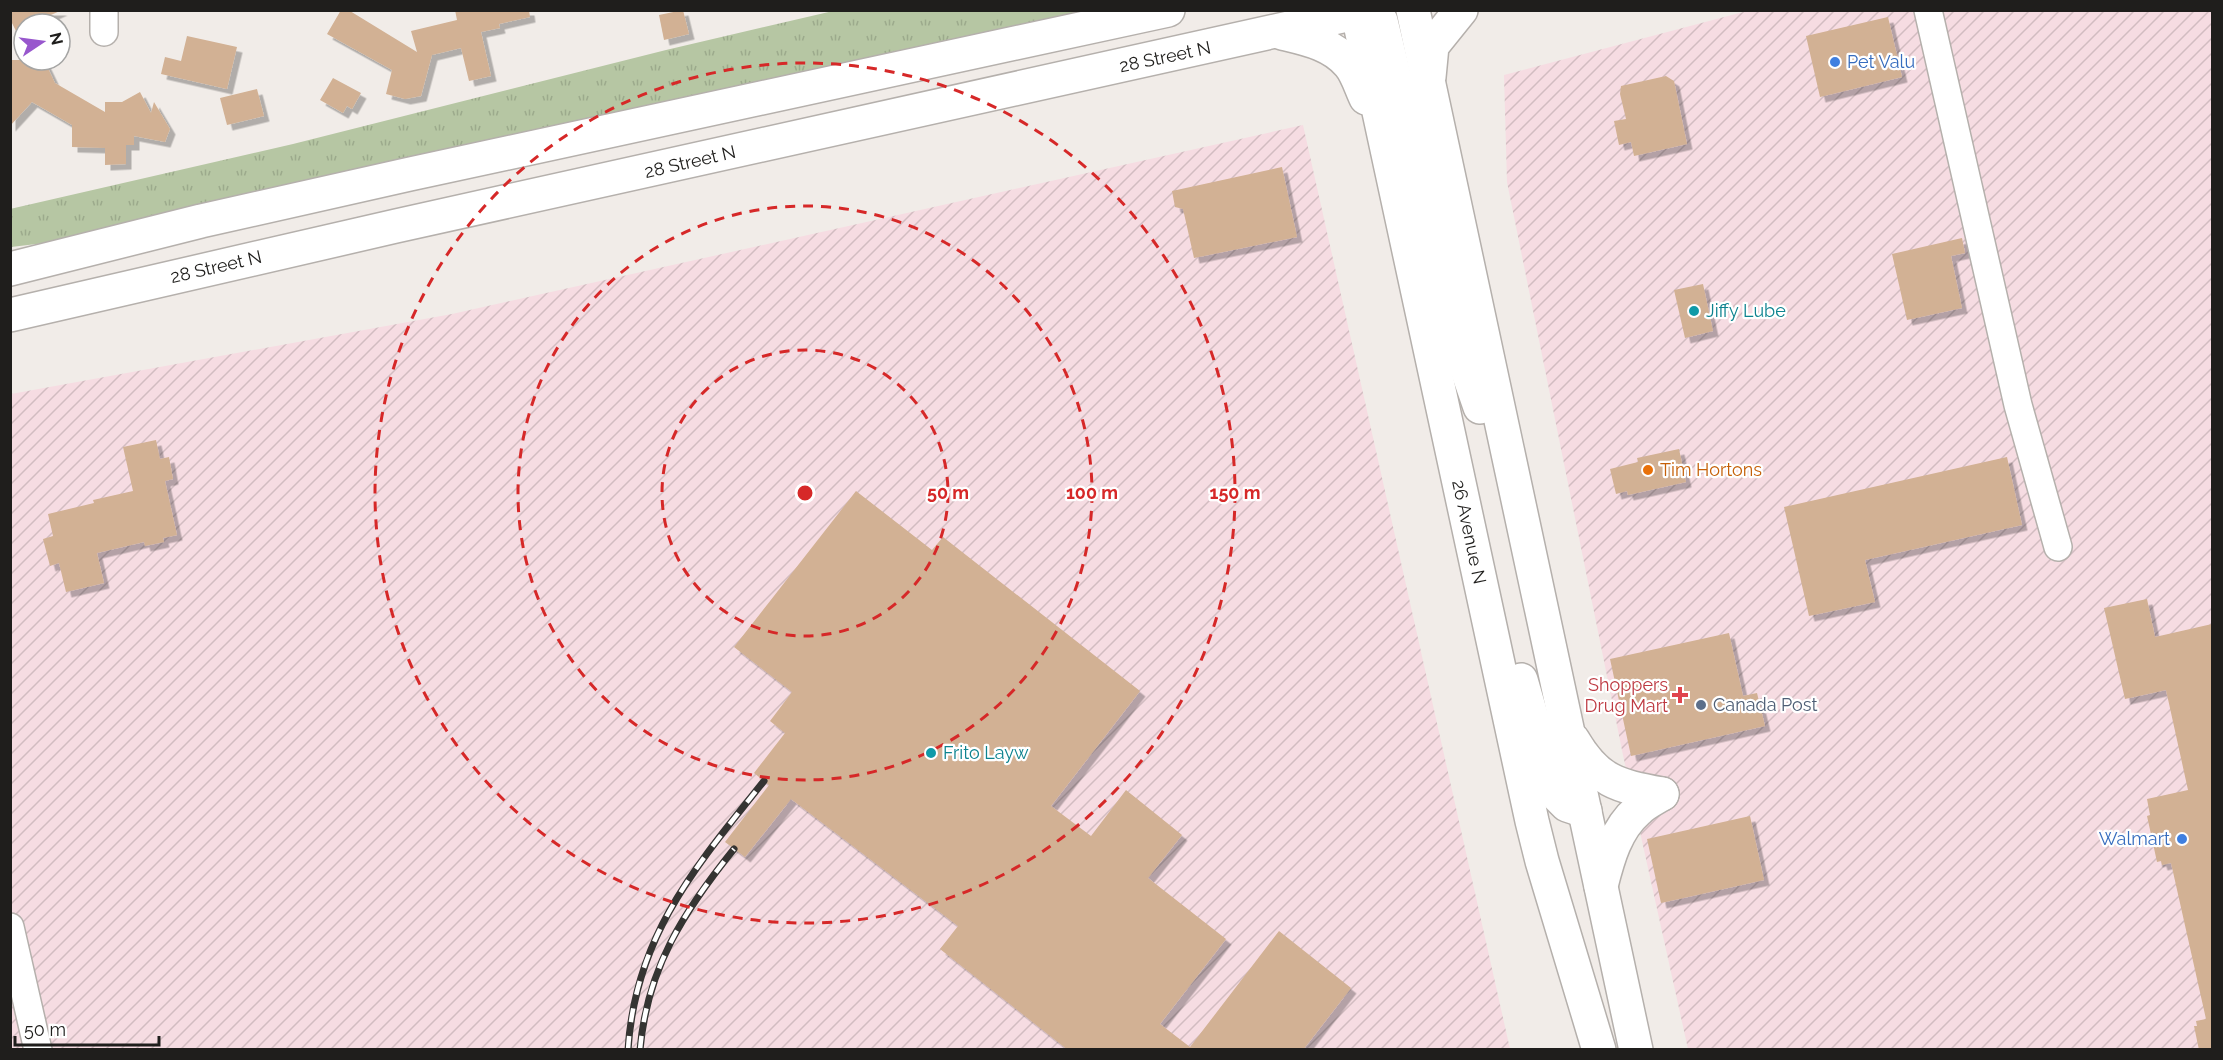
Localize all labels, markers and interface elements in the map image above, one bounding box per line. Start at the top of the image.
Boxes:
north arrow [12,12,72,72]
text: N [45,31,67,47]
street label: 28 Street N [1117,37,1213,76]
place label: Pet Valu [1847,51,1915,72]
marker: Pet Valu [1828,55,1842,69]
street label: 28 Street N [642,141,738,182]
street label: 28 Street N [168,246,264,287]
place label: Jiffy Lube [1706,300,1786,321]
marker: Jiffy Lube [1687,304,1701,318]
place label: Tim Hortons [1660,459,1762,480]
marker: Tim Hortons [1641,463,1655,477]
street label: 26 Avenue N [1448,478,1491,586]
text: 50 m [927,482,969,503]
text: 100 m [1066,482,1118,503]
text: 150 m [1210,482,1261,503]
centre of rings [795,483,815,503]
place label: Shoppers Drug Mart [1585,674,1668,716]
marker: Shoppers Drug Mart [1673,688,1687,702]
place label: Canada Post [1713,694,1818,715]
marker: Canada Post [1694,698,1708,712]
place label: Frito Layw [943,742,1029,763]
marker: Frito Layw [924,746,938,760]
place label: Walmart [2099,828,2170,849]
marker: Walmart [2175,832,2189,846]
scale bar [15,1009,159,1047]
text: 50 m [24,1019,66,1040]

